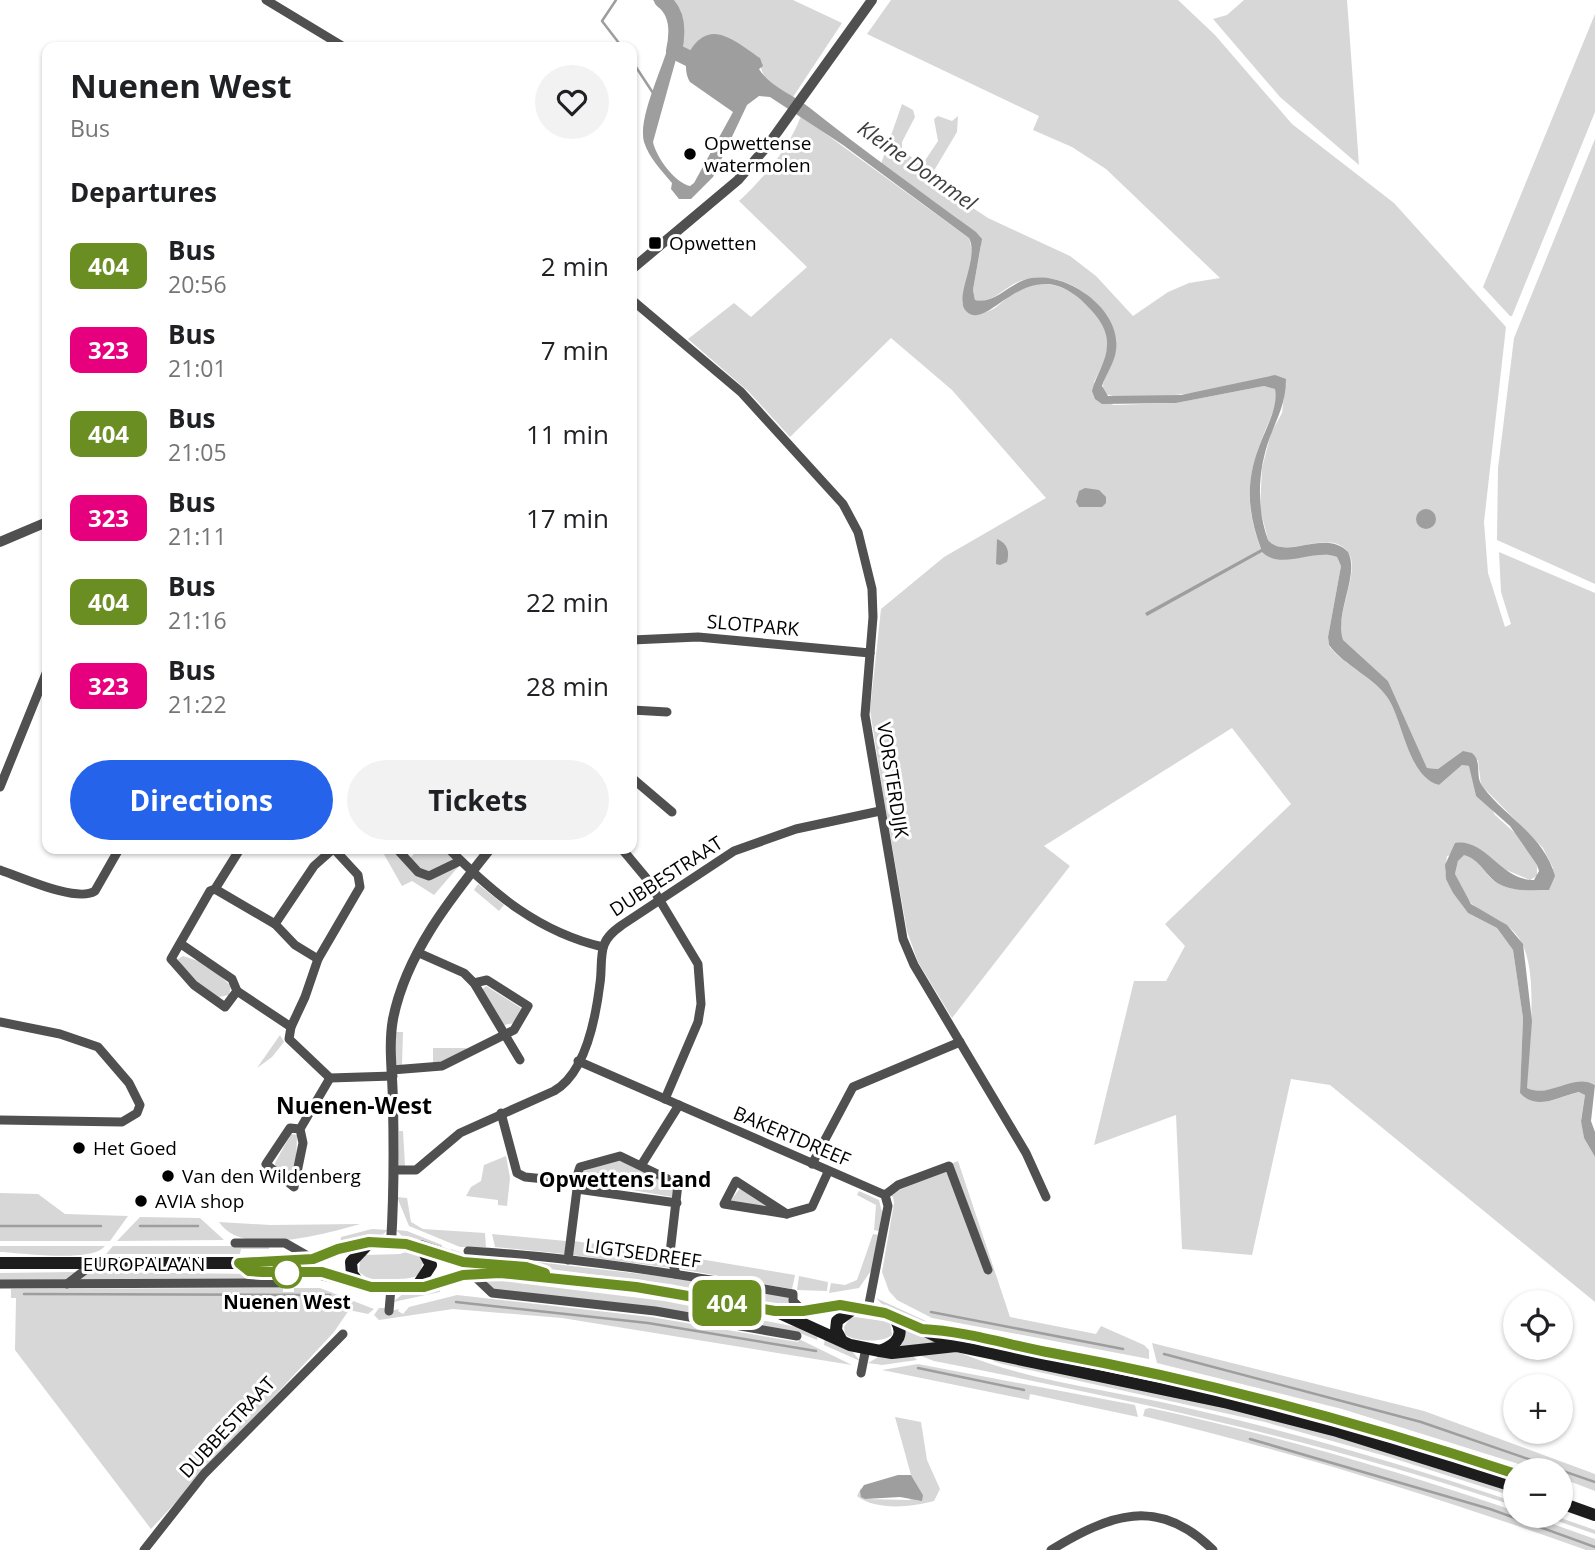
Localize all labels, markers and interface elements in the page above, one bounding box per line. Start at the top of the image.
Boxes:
text: Nuenen West [70,63,292,108]
button: heart [535,65,609,139]
text: Bus [70,112,110,144]
water label: Kleine Dommel [853,114,983,217]
place label: Opwettense watermolen [704,130,811,178]
marker: Opwettense watermolen [682,146,698,162]
text: Departures [70,174,217,210]
place label: Opwetten [669,230,757,256]
text: Bus [168,232,215,268]
marker: Opwetten [647,235,663,251]
text: 2 min [541,248,609,284]
text: 404 [88,249,129,282]
text: 20:56 [168,268,227,300]
text: Bus [168,316,215,352]
text: 7 min [541,332,609,368]
text: 323 [88,333,129,366]
text: 21:01 [168,352,227,384]
text: Bus [168,400,215,436]
text: 11 min [526,416,609,452]
text: 404 [88,417,129,450]
text: 21:05 [168,436,227,468]
text: Bus [168,484,215,520]
text: 17 min [526,500,609,536]
text: 323 [88,501,129,534]
text: 21:11 [168,520,227,552]
text: Bus [168,568,215,604]
text: 22 min [526,584,609,620]
text: 404 [88,585,129,618]
text: 21:16 [168,604,227,636]
street label: SLOTPARK [706,608,801,642]
text: Bus [168,652,215,688]
text: 28 min [526,668,609,704]
text: 323 [88,669,129,702]
text: 21:22 [168,688,227,720]
street label: VORSTERDIJK [871,720,915,840]
button: Directions [70,760,333,840]
button: Tickets [347,760,609,840]
street label: DUBBESTRAAT [604,829,728,922]
district label: Nuenen-West [276,1089,432,1121]
street label: BAKERTDREEF [729,1100,855,1172]
place label: Het Goed [93,1135,177,1161]
marker: Het Goed [71,1140,87,1156]
place label: Van den Wildenberg [182,1163,361,1189]
district label: Opwettens Land [539,1165,711,1193]
marker: Van den Wildenberg [160,1168,176,1184]
place label: AVIA shop [155,1188,244,1214]
marker: AVIA shop [133,1193,149,1209]
street label: LIGTSEDREEF [583,1232,703,1274]
street label: EUROPALAAN [83,1251,205,1277]
marker: Nuenen West [272,1258,302,1288]
line badge: 404 [687,1280,767,1326]
text: 404 [706,1286,748,1319]
place label: Nuenen West [223,1289,351,1315]
map controls [1503,1290,1573,1528]
button: locate [1503,1290,1573,1360]
street label: DUBBESTRAAT [173,1370,281,1483]
button: + [1503,1374,1573,1444]
button: − [1503,1458,1573,1528]

